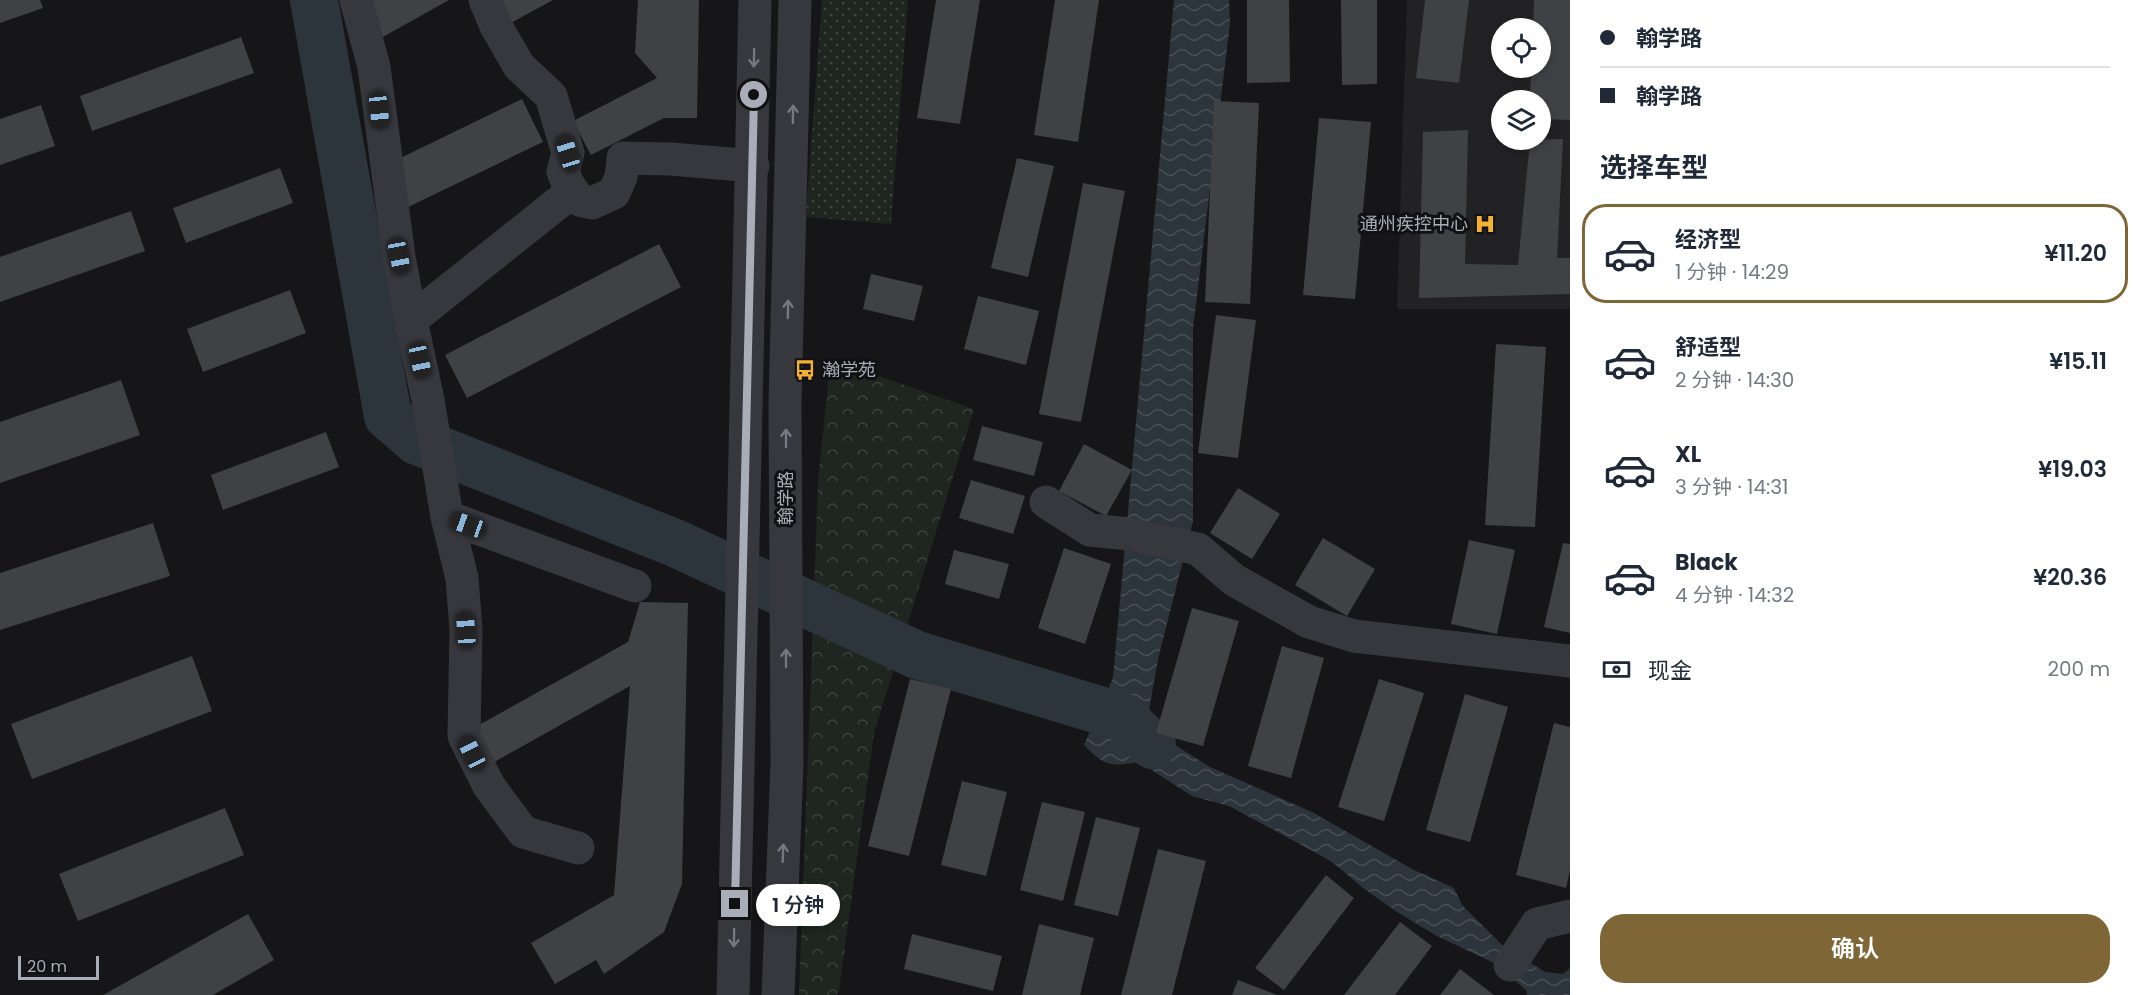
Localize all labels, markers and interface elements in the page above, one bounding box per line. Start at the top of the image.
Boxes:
map controls [1491,18,1551,150]
button: locate [1491,18,1551,78]
text: 翰学路 [1636,23,1702,54]
one-way arrow [749,48,760,68]
route start [740,81,767,108]
text: 翰学路 [1636,81,1702,112]
button: layers [1491,90,1551,150]
car [368,91,390,129]
one-way arrow [787,105,798,125]
car [554,133,582,173]
text: 选择车型 [1600,149,1708,186]
place label: 通州疾控中心 [1360,211,1468,236]
hospital icon: 通州疾控中心 [1473,212,1497,236]
text: 经济型 [1675,224,1741,255]
icon: car [1603,227,1657,281]
car [387,237,411,275]
text: ¥11.20 [2045,238,2107,269]
text: 1 分钟 · 14:29 [1675,258,1789,286]
one-way arrow [782,300,793,320]
text: 舒适型 [1675,332,1741,363]
icon: car [1603,335,1657,389]
car [407,341,433,379]
text: ¥15.11 [2049,346,2107,377]
place label: 瀚学苑 [822,357,876,382]
bus stop icon: 瀚学苑 [793,358,817,382]
text: 2 分钟 · 14:30 [1675,366,1794,394]
one-way arrow [780,429,792,449]
text: XL [1675,439,1701,470]
icon: car [1603,443,1657,497]
text: ¥19.03 [2038,454,2107,485]
street label: 翰学路 [773,471,798,525]
text: 3 分钟 · 14:31 [1675,473,1788,501]
car [448,510,488,540]
text: Black [1675,547,1738,578]
icon: car [1603,551,1657,605]
text: ¥20.36 [2033,562,2107,593]
text: 4 分钟 · 14:32 [1675,581,1794,609]
car [456,611,476,649]
one-way arrow [780,648,792,668]
icon: cash [1600,653,1633,686]
text: 现金 [1648,655,1692,686]
text: 200 m [2047,655,2110,683]
car [456,733,488,773]
one-way arrow [778,843,789,863]
callout: 1 分钟 [756,883,840,925]
route end [721,890,748,917]
text: 1 分钟 [772,891,824,919]
button: 确认 [1600,914,2110,983]
one-way arrow [728,928,740,948]
scale bar [18,953,99,980]
text: 20 m [27,955,67,978]

